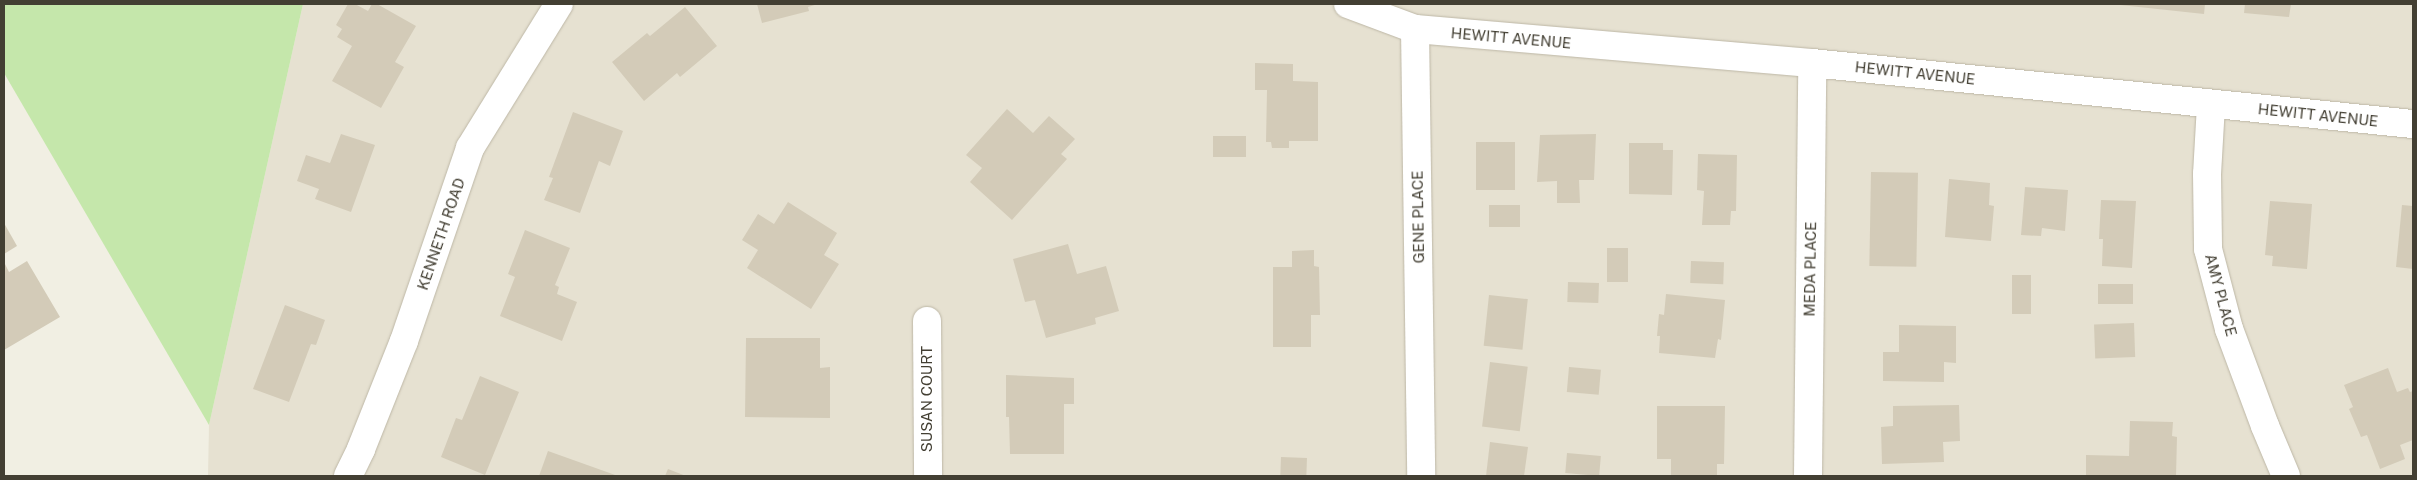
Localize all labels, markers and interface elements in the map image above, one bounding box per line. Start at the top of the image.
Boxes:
street label: HEWITT AVENUE [1450,24,1572,52]
street label: HEWITT AVENUE [1854,58,1976,88]
street label: HEWITT AVENUE [2257,100,2379,130]
street label: GENE PLACE [1408,170,1428,264]
street label: KENNETH ROAD [413,176,469,292]
street label: MEDA PLACE [1800,221,1820,317]
street label: AMY PLACE [2201,252,2241,338]
street label: SUSAN COURT [918,346,936,452]

